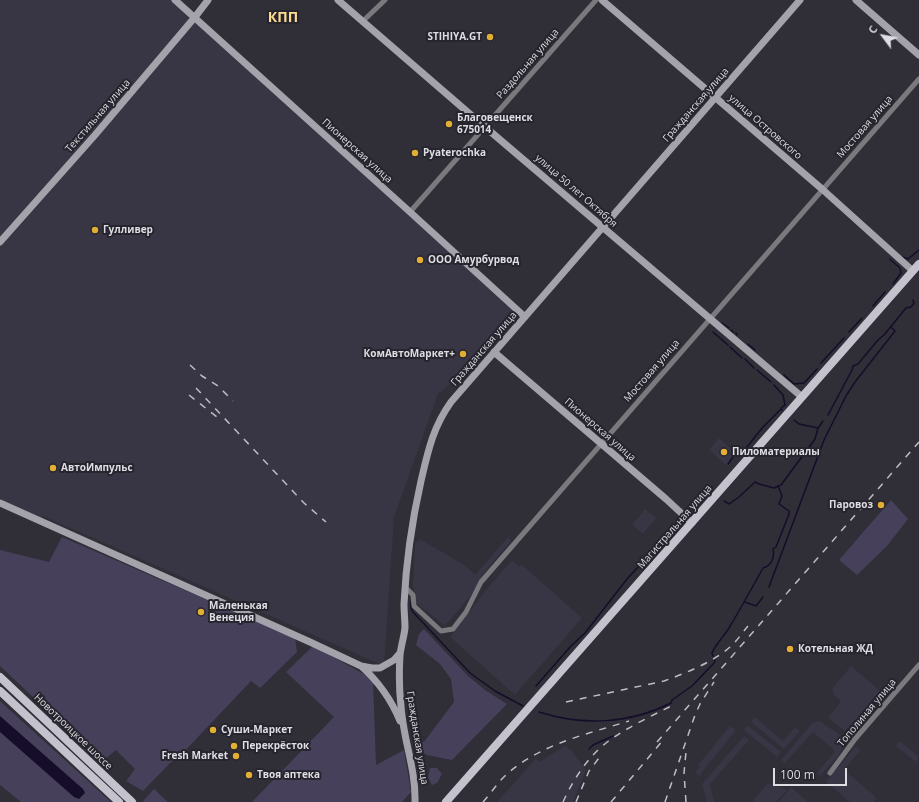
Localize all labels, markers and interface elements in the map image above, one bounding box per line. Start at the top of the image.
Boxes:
district label: КПП [268,10,298,26]
north arrow [863,16,903,56]
text: С [864,22,881,36]
street label: Раздольная улица [494,27,562,101]
place label: STIHIYA.GT [427,31,482,43]
marker: STIHIYA.GT [485,32,495,42]
street label: Гражданская улица [661,65,731,145]
street label: Текстильная улица [63,77,133,155]
street label: улица Островского [726,92,804,162]
street label: Мостовая улица [835,93,895,161]
place label: Благовещенск 675014 [457,112,533,136]
street label: Пионерская улица [319,116,395,186]
marker: Благовещенск 675014 [444,119,454,129]
place label: Pyaterochka [423,147,486,159]
marker: Pyaterochka [410,148,420,158]
street label: улица 50 лет Октября [532,152,620,230]
place label: Гулливер [103,224,153,236]
marker: Гулливер [90,225,100,235]
place label: ООО Амурбурвод [428,254,519,266]
marker: ООО Амурбурвод [415,255,425,265]
street label: Гражданская улица [449,309,519,389]
street label: Мостовая улица [622,337,682,405]
place label: КомАвтоМаркет+ [364,348,455,360]
marker: КомАвтоМаркет+ [458,349,468,359]
street label: Пионерская улица [562,396,638,464]
place label: Пиломатериалы [732,446,820,458]
marker: Пиломатериалы [719,447,729,457]
place label: АвтоИмпульс [61,462,133,474]
marker: АвтоИмпульс [48,463,58,473]
street label: Магистральная улица [635,483,715,571]
place label: Паровоз [829,499,873,511]
marker: Паровоз [876,500,886,510]
place label: Маленькая Венеция [209,600,268,624]
marker: Маленькая Венеция [196,607,206,617]
place label: Котельная ЖД [798,643,873,655]
marker: Котельная ЖД [785,644,795,654]
street label: Тополиная улица [835,677,899,749]
street label: Гражданская улица [404,690,430,786]
street label: Новотроицкое шоссе [31,692,115,772]
place label: Суши-Маркет [221,724,293,736]
marker: Суши-Маркет [208,725,218,735]
place label: Перекрёсток [242,740,309,752]
marker: Перекрёсток [229,741,239,751]
place label: Fresh Market [161,750,228,762]
marker: Fresh Market [231,751,241,761]
scale bar [775,760,849,786]
text: 100 m [780,766,815,783]
place label: Твоя аптека [257,769,320,781]
marker: Твоя аптека [244,770,254,780]

